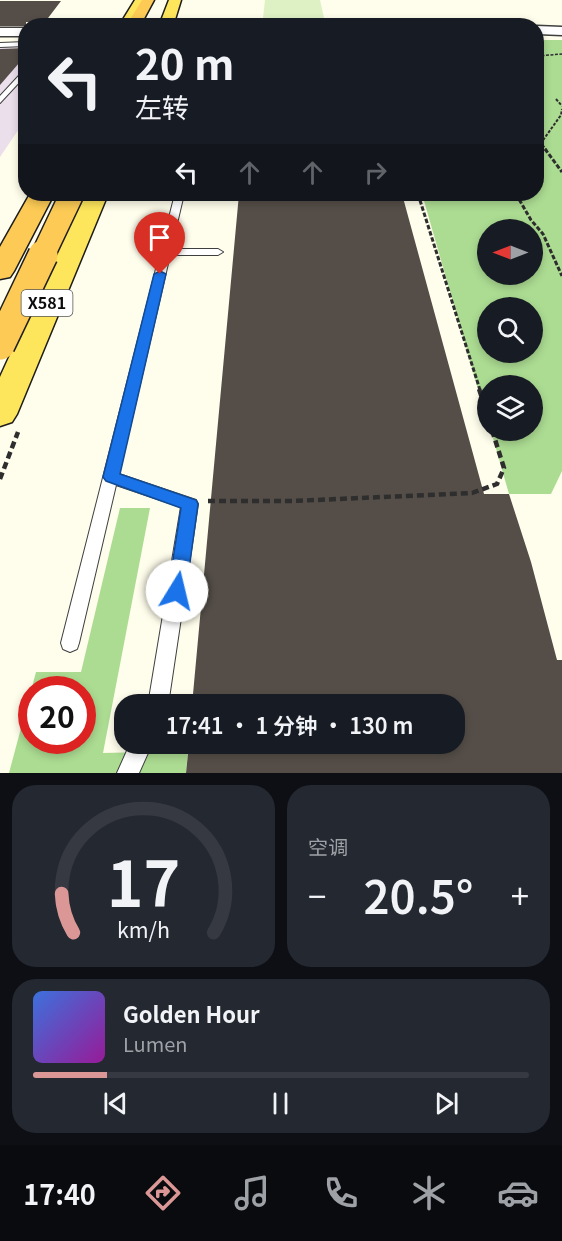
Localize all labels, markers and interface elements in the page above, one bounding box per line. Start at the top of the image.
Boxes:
text: 20 m [135,31,235,92]
icon: left [36,42,114,120]
text: 左转 [135,87,189,126]
icon: left [170,156,203,189]
icon: ahead [233,156,266,189]
icon: ahead [296,156,329,189]
icon: right [359,156,392,189]
pin [134,212,185,274]
north arrow [477,219,543,285]
map controls [477,219,543,441]
icon: arrive [143,221,176,254]
road number: X581 [22,290,72,316]
button: search [477,297,543,363]
button: layers [477,375,543,441]
position arrow [145,559,209,623]
speed limit sign: 20 [18,676,96,754]
text: 17:41 · 1 分钟 · 130 m [166,708,413,740]
text: 空调 [308,832,348,861]
text: 17 [107,835,180,925]
text: 20.5° [363,862,474,927]
text: − [308,871,326,919]
text: + [511,871,529,919]
text: km/h [117,913,170,944]
text: Golden Hour [123,997,260,1029]
text: Lumen [123,1029,188,1058]
icon: previous [99,1087,132,1120]
icon: pause [264,1087,297,1120]
icon: next [430,1087,463,1120]
icon: directions [142,1172,184,1214]
icon: music [231,1172,273,1214]
icon: phone [320,1172,362,1214]
icon: climate [408,1172,450,1214]
icon: car [497,1172,539,1214]
text: 17:40 [23,1174,96,1213]

